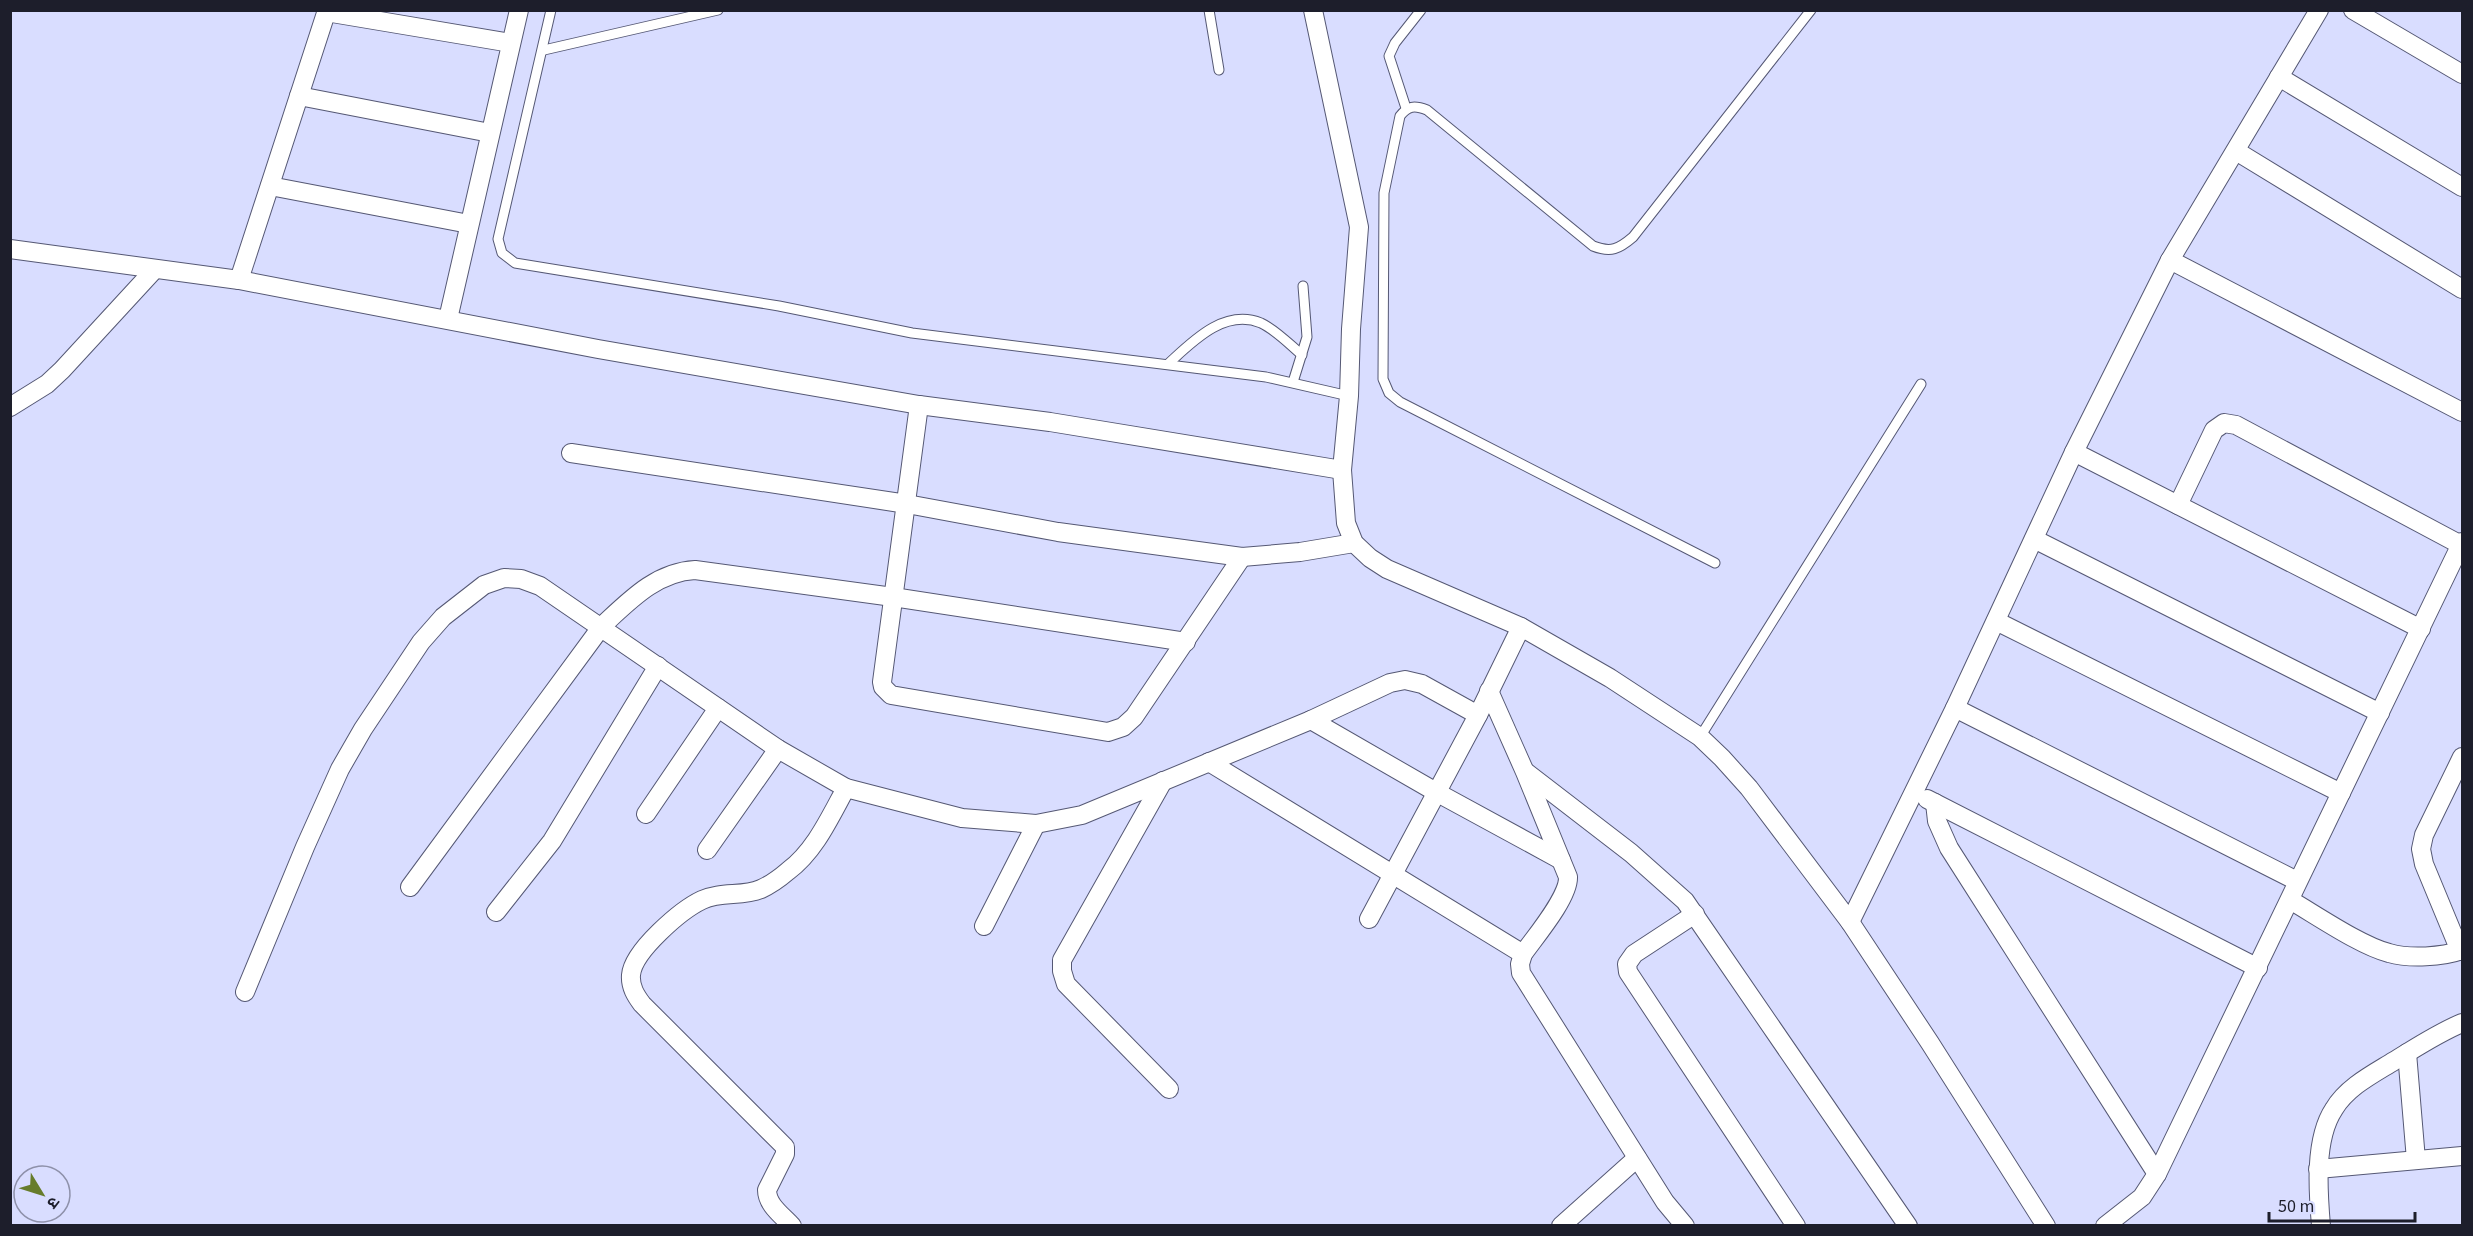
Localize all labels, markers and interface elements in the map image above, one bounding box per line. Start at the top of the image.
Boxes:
north arrow [12,1164,72,1224]
scale bar [2269,1185,2414,1223]
text: उ [41,1192,65,1214]
text: 50 m [2278,1194,2314,1219]

